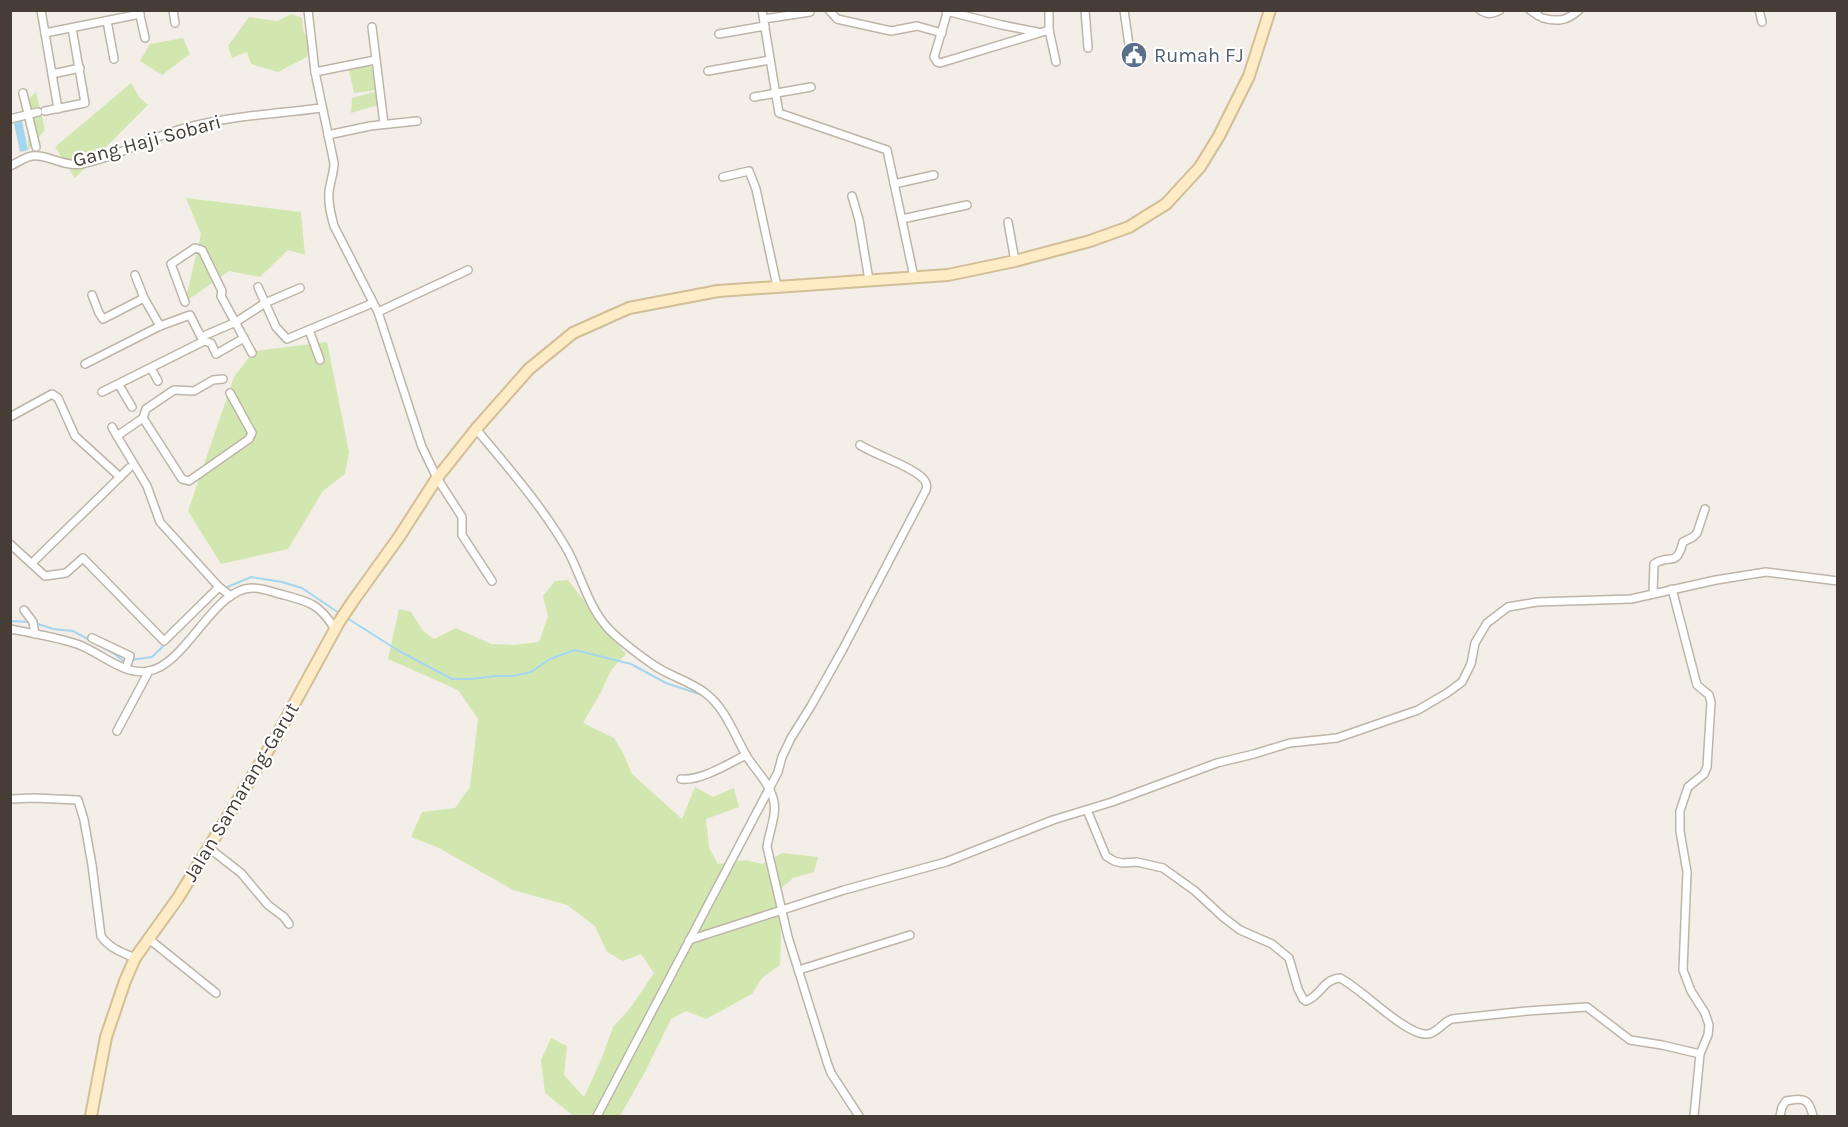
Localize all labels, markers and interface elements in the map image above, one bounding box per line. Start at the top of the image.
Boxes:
public building icon: Rumah FJ [1119,40,1149,70]
place label: Rumah FJ [1154,44,1243,67]
street label: Gang Haji Sobari [70,110,224,172]
street label: Jalan Samarang-Garut [178,698,304,886]

